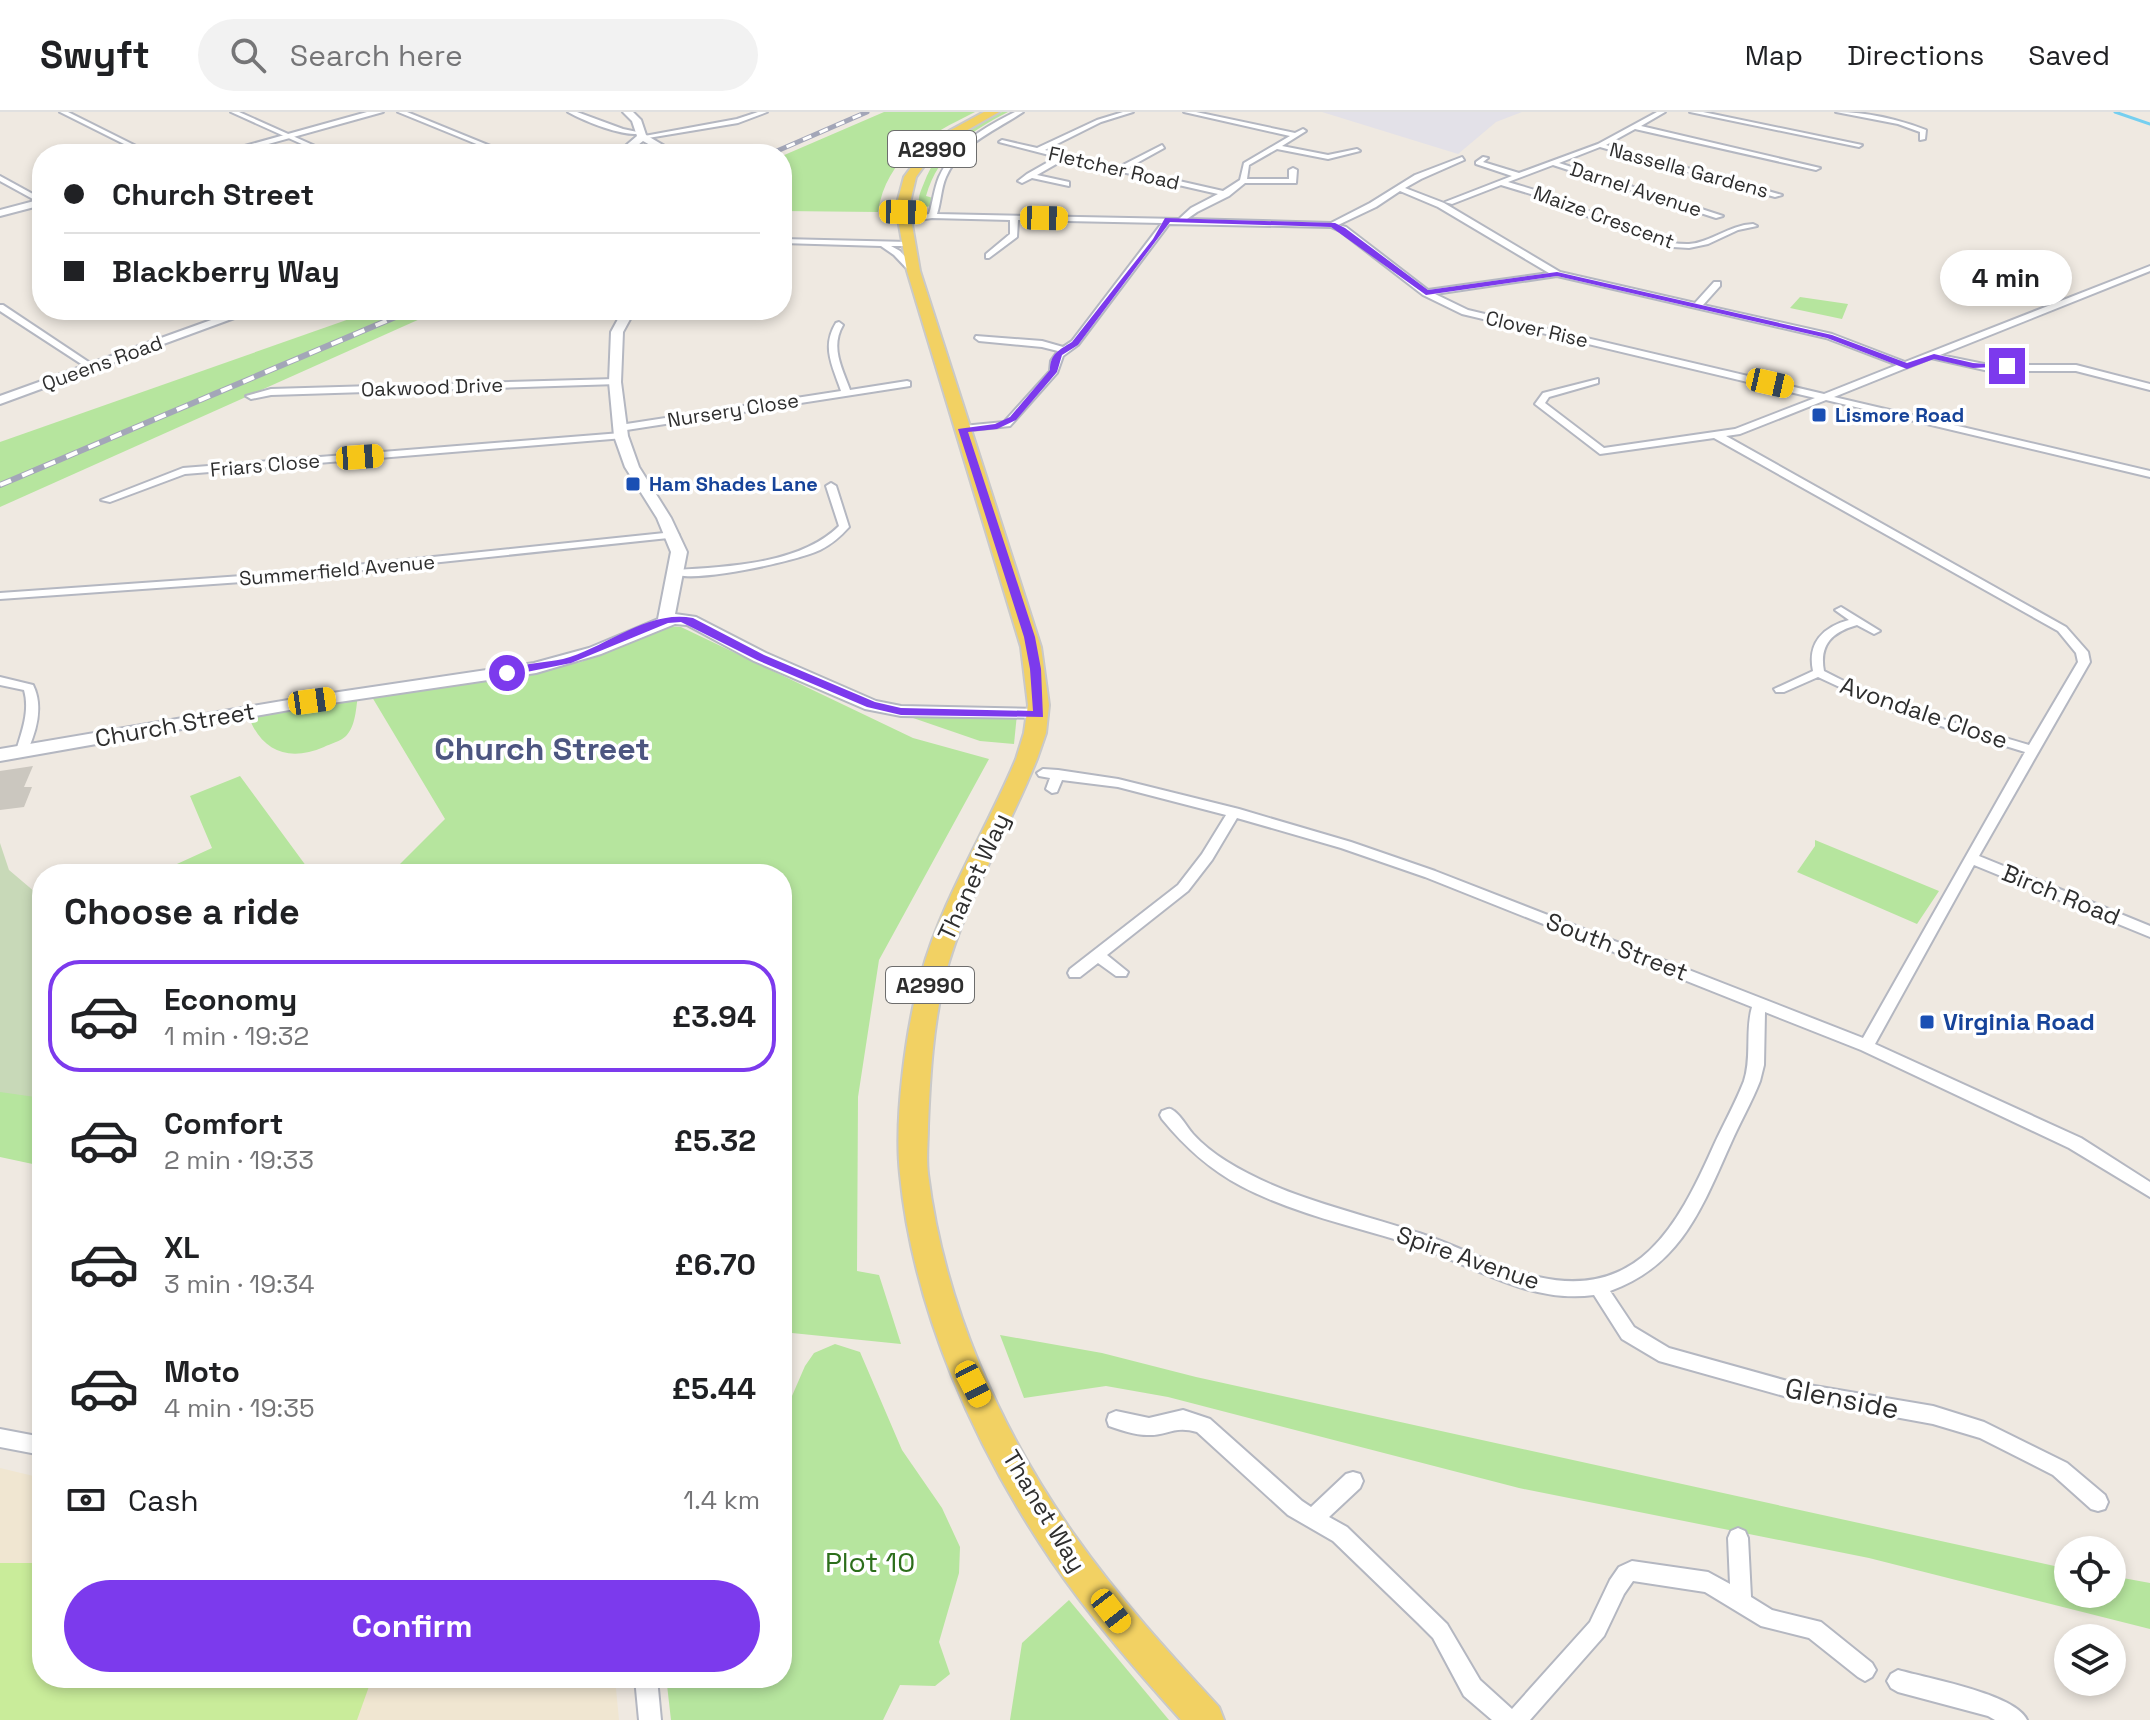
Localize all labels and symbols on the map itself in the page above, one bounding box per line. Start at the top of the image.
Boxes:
road number: A2990 [888,131,976,167]
street label: Nassella Gardens [1607,136,1771,204]
street label: Fletcher Road [1046,140,1182,196]
street label: Darnel Avenue [1567,155,1705,223]
street label: Maize Crescent [1530,179,1678,255]
car [879,200,927,224]
car [1020,206,1068,230]
callout: 4 min [1941,250,2073,306]
street label: Clover Rise [1483,305,1591,353]
street label: Queens Road [38,329,166,397]
route end [1989,348,2025,384]
car [1744,366,1796,400]
street label: Oakwood Drive [361,372,503,402]
street label: Nursery Close [665,387,801,433]
place label: Lismore Road [1835,402,1964,428]
marker: Lismore Road [1810,406,1828,424]
car [335,443,385,471]
street label: Friars Close [209,447,321,483]
place label: Ham Shades Lane [649,471,818,497]
marker: Ham Shades Lane [624,475,642,493]
street label: Summerfield Avenue [238,548,436,592]
route start [489,655,525,691]
street label: Avondale Close [1836,669,2012,756]
car [287,686,337,716]
street label: Church Street [93,695,257,754]
district label: Church Street [434,729,650,769]
street label: Thanet Way [931,808,1017,945]
street label: Birch Road [1998,857,2125,932]
street label: South Street [1542,905,1693,988]
road number: A2990 [886,967,974,1003]
place label: Virginia Road [1943,1006,2095,1037]
marker: Virginia Road [1918,1013,1936,1031]
street label: Spire Avenue [1392,1219,1544,1297]
car [951,1357,995,1411]
street label: Glenside [1782,1369,1902,1427]
street label: Thanet Way [996,1444,1093,1577]
park label: Plot 10 [825,1544,915,1580]
car [1087,1585,1135,1637]

